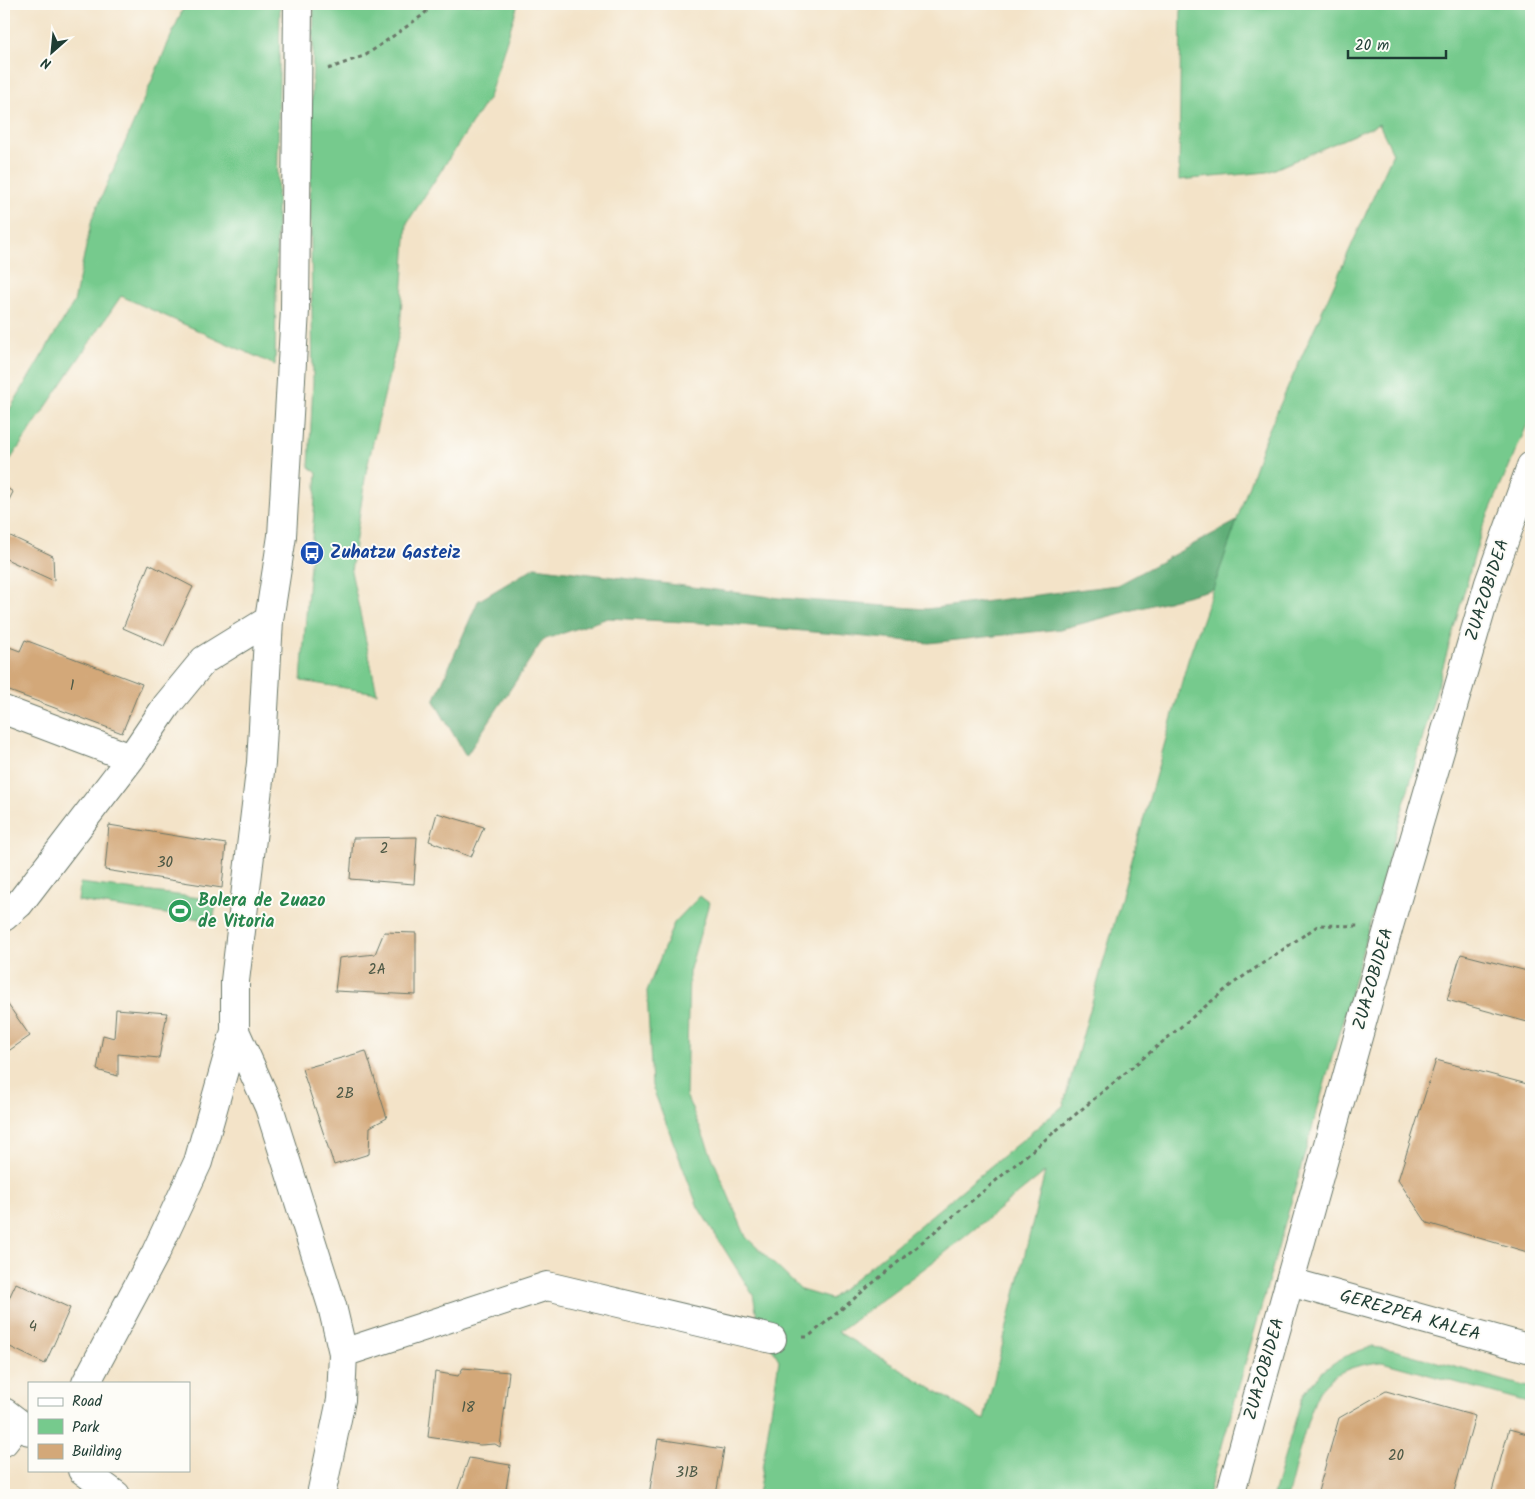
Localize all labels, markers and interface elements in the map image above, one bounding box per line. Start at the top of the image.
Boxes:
north arrow [28,28,78,78]
scale bar [1348,28,1445,60]
text: 20 m [1355,34,1389,58]
text: N [37,51,55,75]
street label: ZUAZOBIDEA [1458,535,1518,645]
place label: Zuhatzu Gasteiz [330,539,461,568]
bus stop icon: Zuhatzu Gasteiz [299,540,325,566]
house number: 1 [70,674,75,698]
house number: 2 [380,837,388,861]
house number: 30 [157,851,174,875]
place label: Bolera de Zuazo de Vitoria [198,887,325,937]
sports icon: Bolera de Zuazo de Vitoria [167,898,193,924]
street label: ZUAZOBIDEA [1346,924,1402,1034]
house number: 2A [368,958,386,982]
house number: 2B [336,1082,354,1106]
street label: GEREZPEA KALEA [1336,1282,1484,1350]
street label: ZUAZOBIDEA [1237,1314,1293,1424]
house number: 4 [29,1315,37,1339]
legend [28,1382,190,1472]
text: Road [72,1390,103,1414]
house number: 18 [461,1396,476,1420]
text: Park [72,1416,100,1440]
text: Building [72,1440,122,1464]
house number: 20 [1388,1444,1405,1468]
house number: 31B [676,1461,698,1485]

